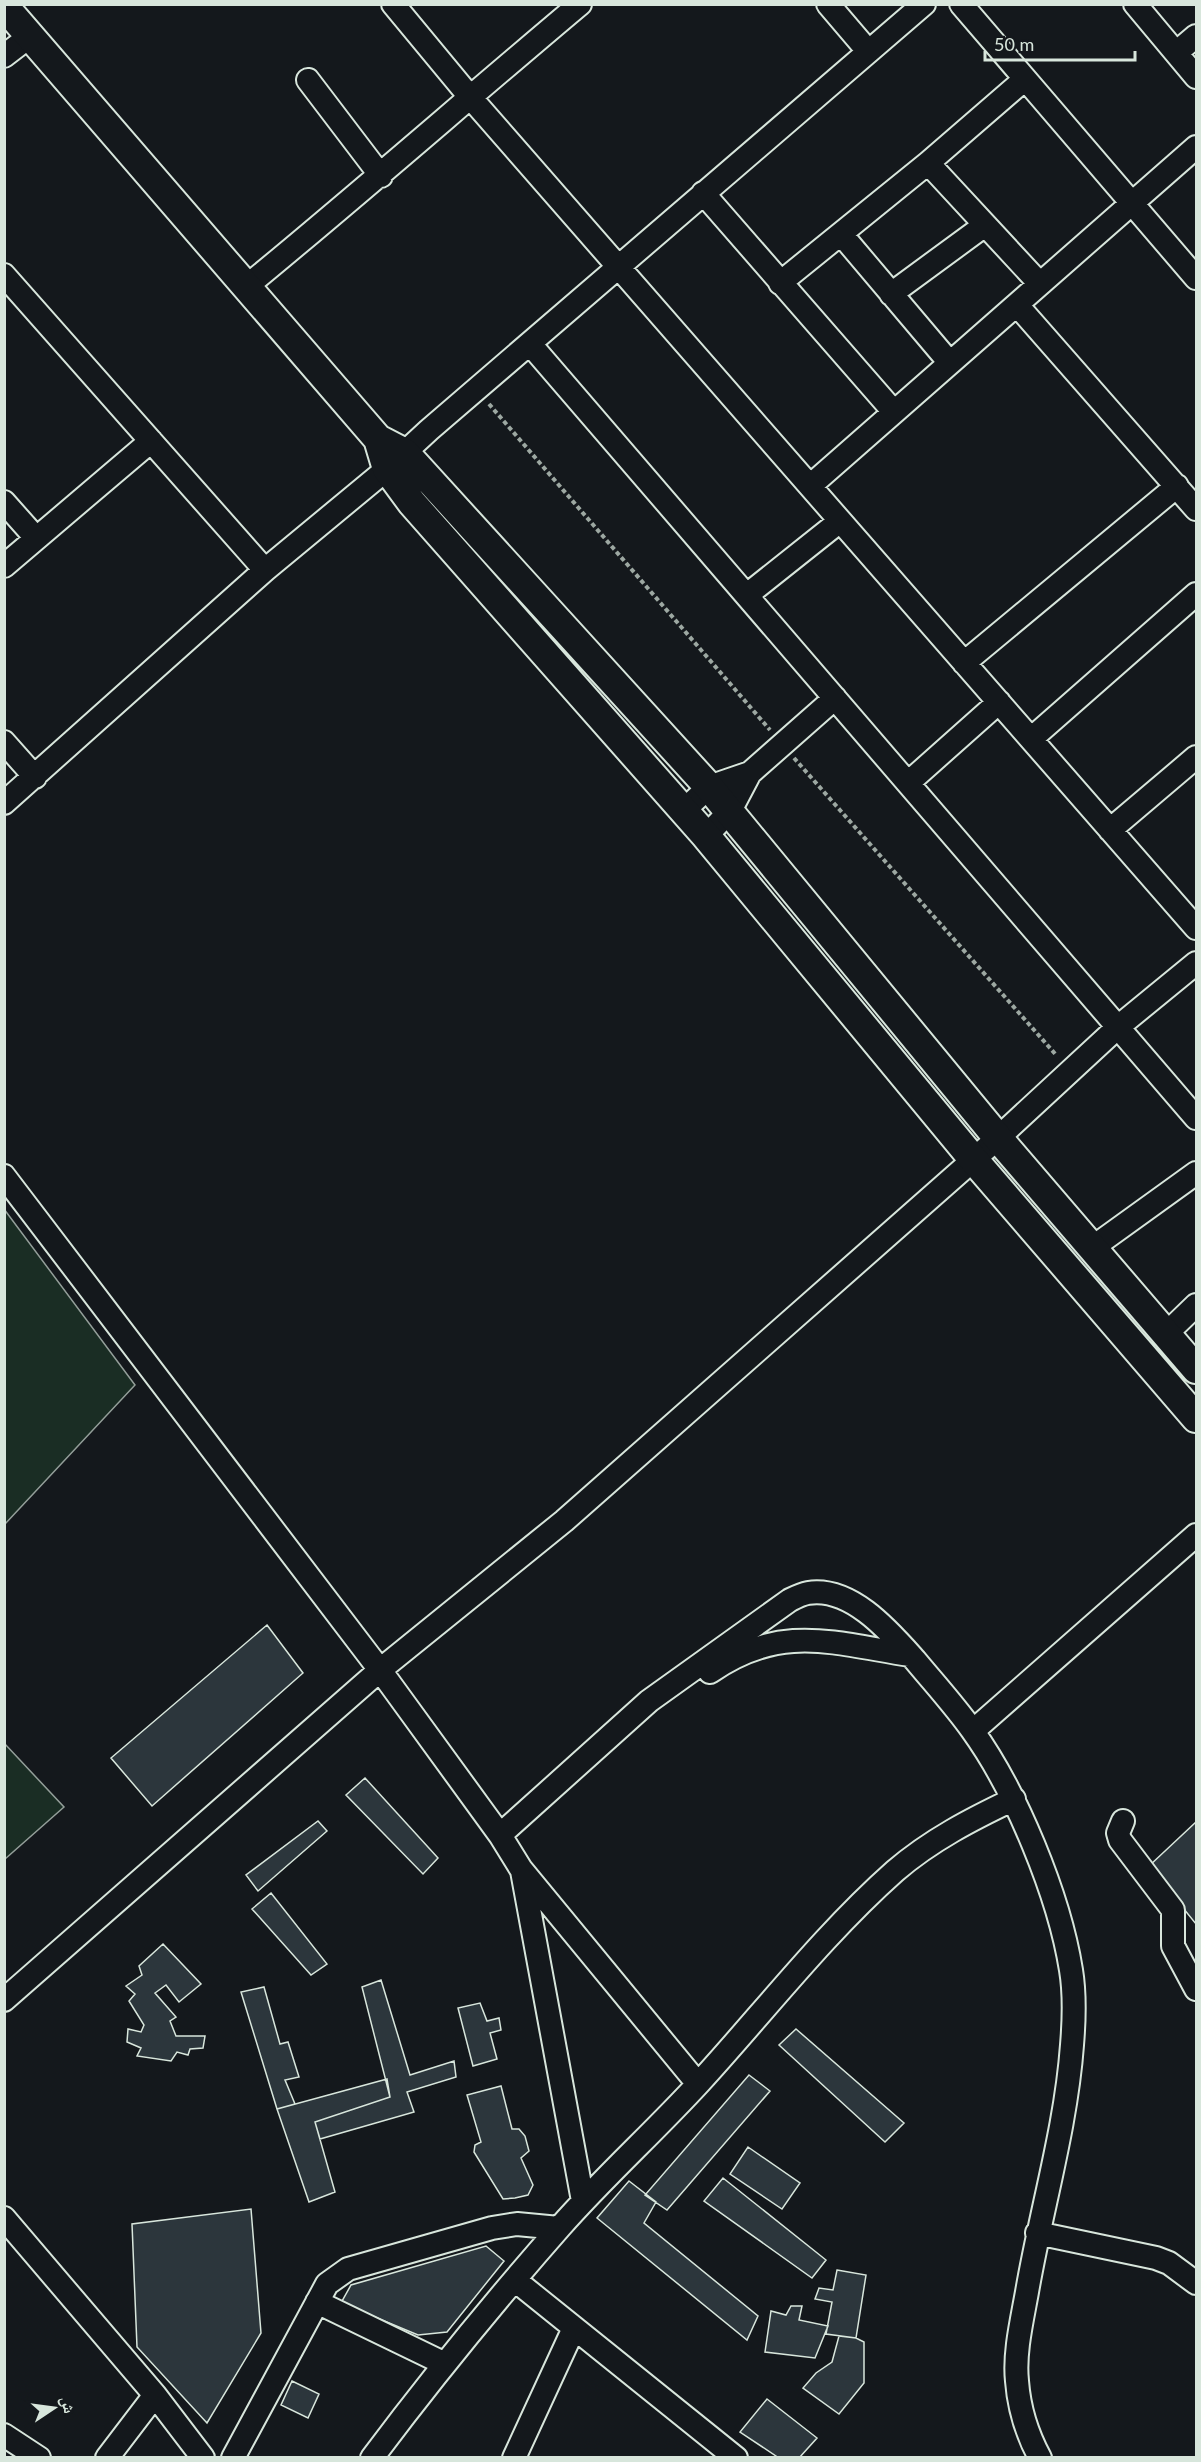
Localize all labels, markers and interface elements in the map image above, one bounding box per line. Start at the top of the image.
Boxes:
scale bar [985,24,1135,62]
text: 50 m [994,33,1034,55]
north arrow [24,2378,84,2438]
text: ش [57,2394,80,2415]

